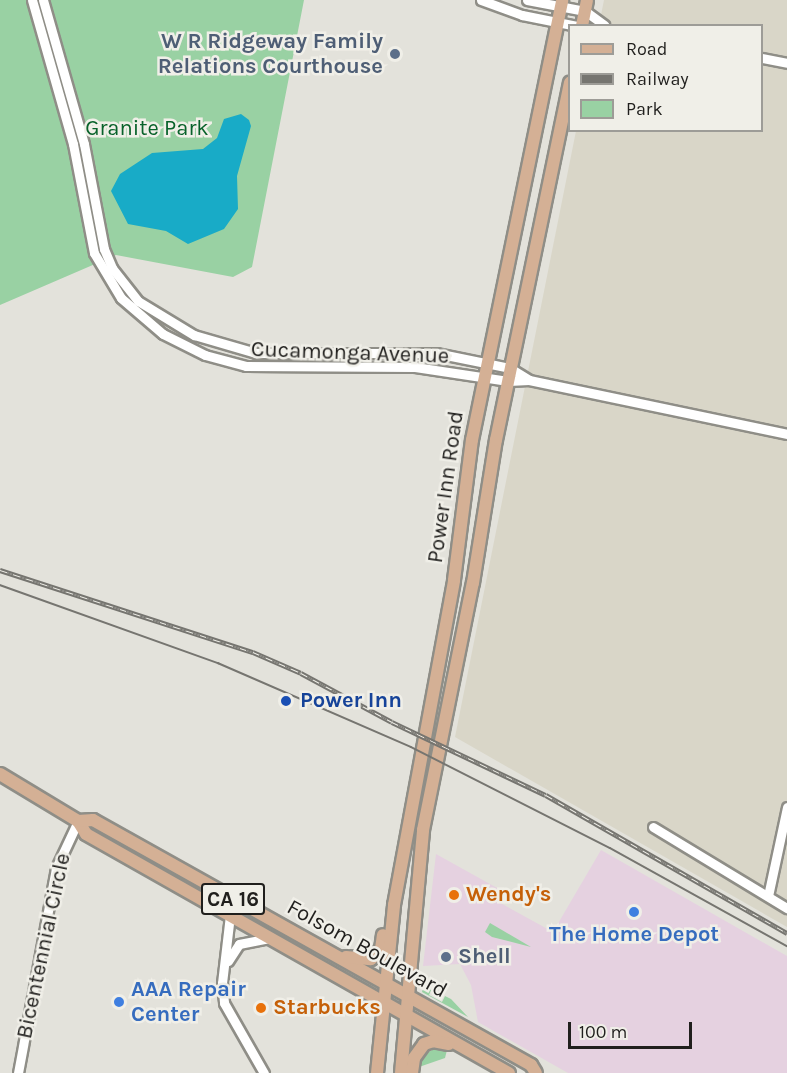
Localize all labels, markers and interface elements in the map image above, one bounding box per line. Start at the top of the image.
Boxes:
legend [568,24,763,132]
place label: W R Ridgeway Family Relations Courthouse [158,28,383,80]
text: Road [626,38,667,60]
marker: W R Ridgeway Family Relations Courthouse [388,47,402,61]
text: Railway [626,68,689,90]
text: Park [626,98,663,120]
park label: Granite Park [85,116,209,142]
street label: Cucamonga Avenue [250,336,450,370]
street label: Power Inn Road [422,409,470,565]
place label: Power Inn [300,688,402,714]
marker: Power Inn [277,692,295,710]
street label: Bicentennial Circle [11,851,77,1041]
road number: CA 16 [200,881,266,917]
place label: Wendy's [466,882,551,908]
marker: Wendy's [447,888,461,902]
street label: Folsom Boulevard [282,894,452,1004]
marker: The Home Depot [627,905,641,919]
place label: The Home Depot [549,922,719,948]
place label: Shell [458,944,511,970]
marker: Shell [439,950,453,964]
place label: AAA Repair Center [131,976,246,1028]
marker: AAA Repair Center [112,995,126,1009]
place label: Starbucks [273,995,381,1021]
marker: Starbucks [254,1001,268,1015]
scale bar [571,1010,696,1048]
text: 100 m [579,1021,627,1043]

